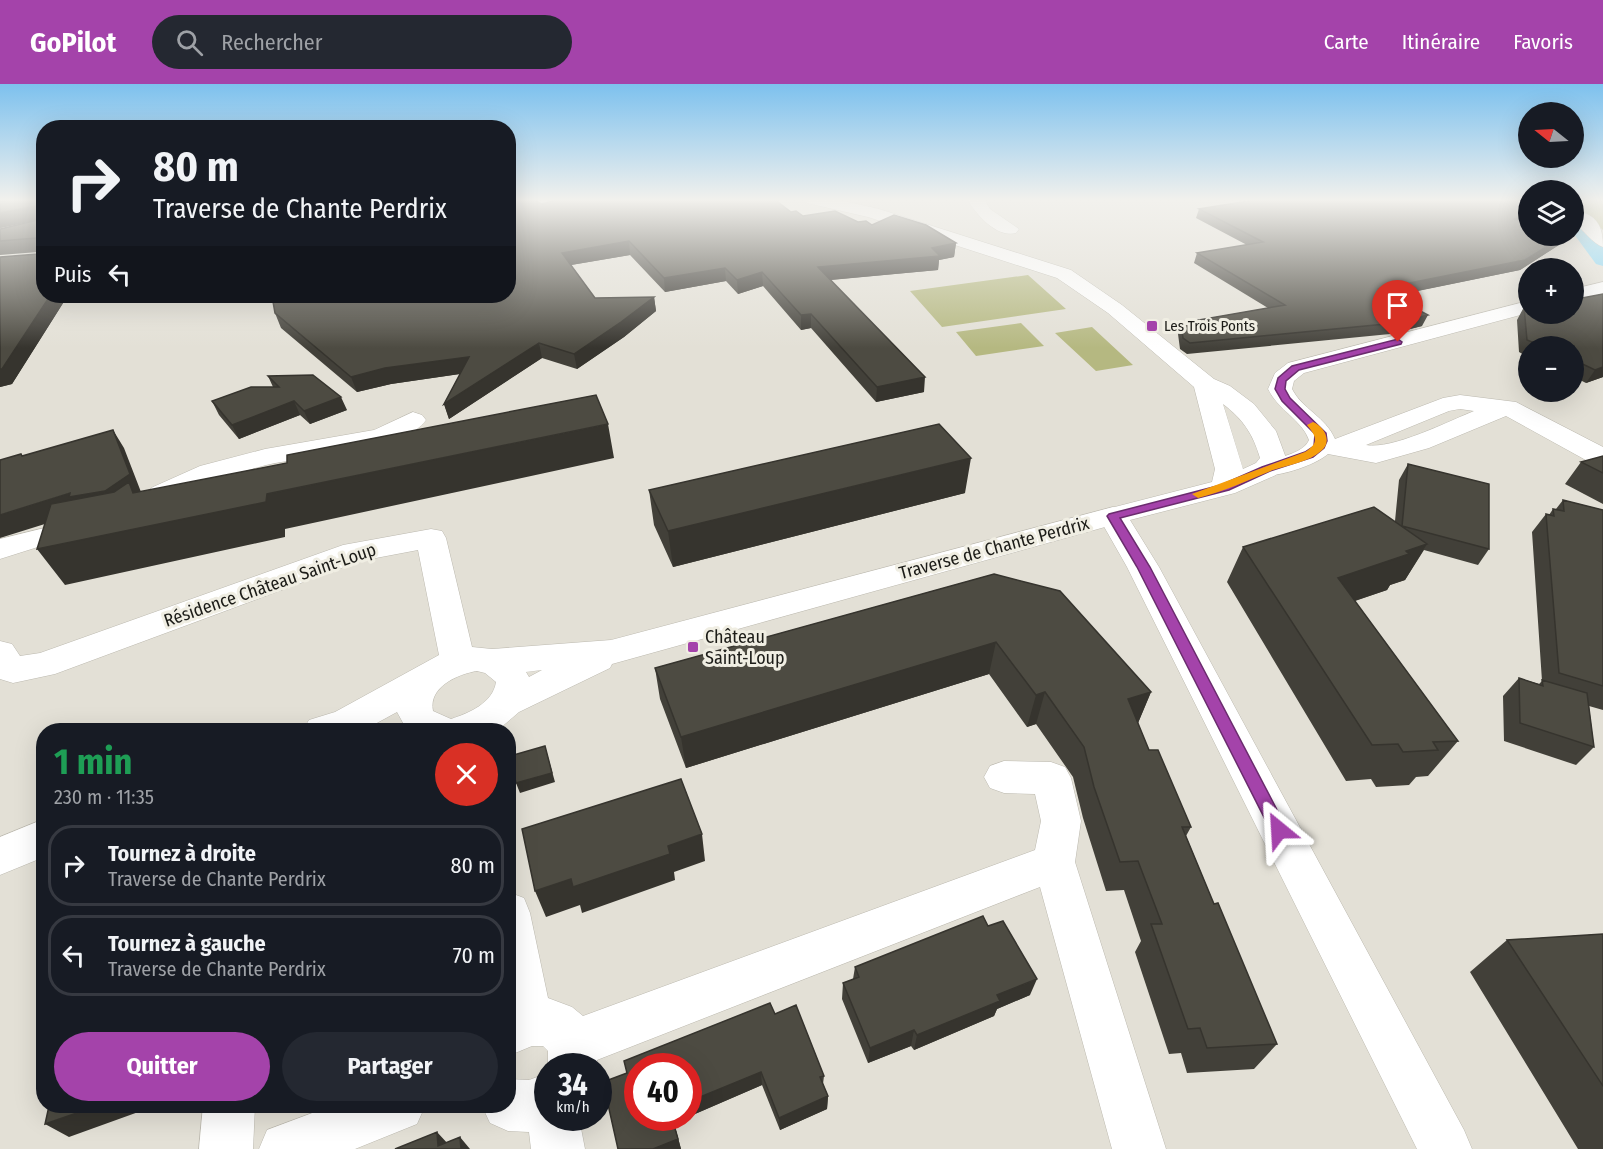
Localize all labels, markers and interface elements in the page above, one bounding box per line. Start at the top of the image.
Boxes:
search box [152,15,572,69]
text: GoPilot [30,26,116,59]
icon: search [173,26,206,59]
text: Rechercher [221,29,322,56]
text: Carte [1324,29,1369,55]
text: Itinéraire [1402,29,1480,55]
text: Favoris [1513,29,1573,55]
north arrow [1518,102,1584,168]
map controls [1518,102,1584,402]
text: 80 m [153,142,239,192]
icon: right [54,144,132,222]
button: layers [1518,180,1584,246]
text: Traverse de Chante Perdrix [153,193,447,225]
icon: left [103,258,136,291]
button: + [1518,258,1584,324]
text: Puis [54,261,91,288]
pin [1372,280,1423,342]
icon: arrive [1381,289,1414,322]
place label: Les Trois Ponts [1164,317,1255,335]
marker: Les Trois Ponts [1145,319,1159,333]
button: − [1518,336,1584,402]
street label: Traverse de Chante Perdrix [897,512,1092,584]
street label: Résidence Château Saint-Loup [161,538,379,632]
place label: Château Saint-Loup [705,626,785,669]
marker: Château Saint-Loup [686,640,700,654]
text: 1 min [54,740,132,784]
button: close [435,743,498,806]
text: 230 m · 11:35 [54,785,154,809]
position arrow [1247,798,1311,862]
text: Tournez à droite [108,840,256,867]
icon: right [57,849,90,882]
text: 80 m [450,852,495,879]
text: Traverse de Chante Perdrix [108,867,326,891]
text: Tournez à gauche [108,930,266,957]
icon: left [57,939,90,972]
text: 70 m [453,942,495,969]
text: Traverse de Chante Perdrix [108,957,326,981]
button: Quitter [54,1032,270,1101]
button: Partager [282,1032,498,1101]
speed limit sign: 40 [624,1053,702,1131]
text: 34 [558,1067,588,1103]
text: km/h [556,1098,590,1116]

